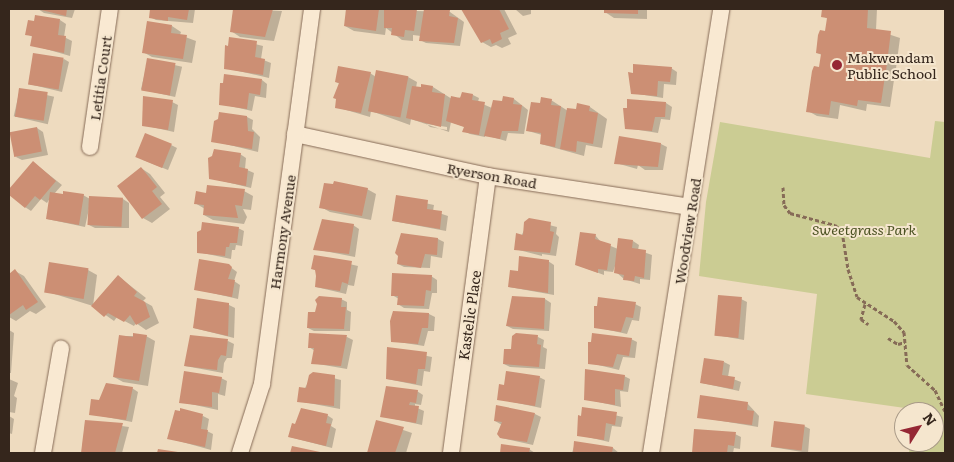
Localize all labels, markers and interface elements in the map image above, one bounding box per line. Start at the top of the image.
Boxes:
street label: Letitia Court [86,34,114,122]
place label: Makwendam Public School [847,49,937,82]
marker: Makwendam Public School [831,59,843,71]
street label: Ryerson Road [446,159,538,191]
street label: Harmony Avenue [266,173,298,291]
street label: Woodview Road [670,177,704,285]
park label: Sweetgrass Park [812,221,916,237]
street label: Kastelic Place [454,269,484,361]
north arrow [894,402,944,452]
text: N [919,408,942,429]

